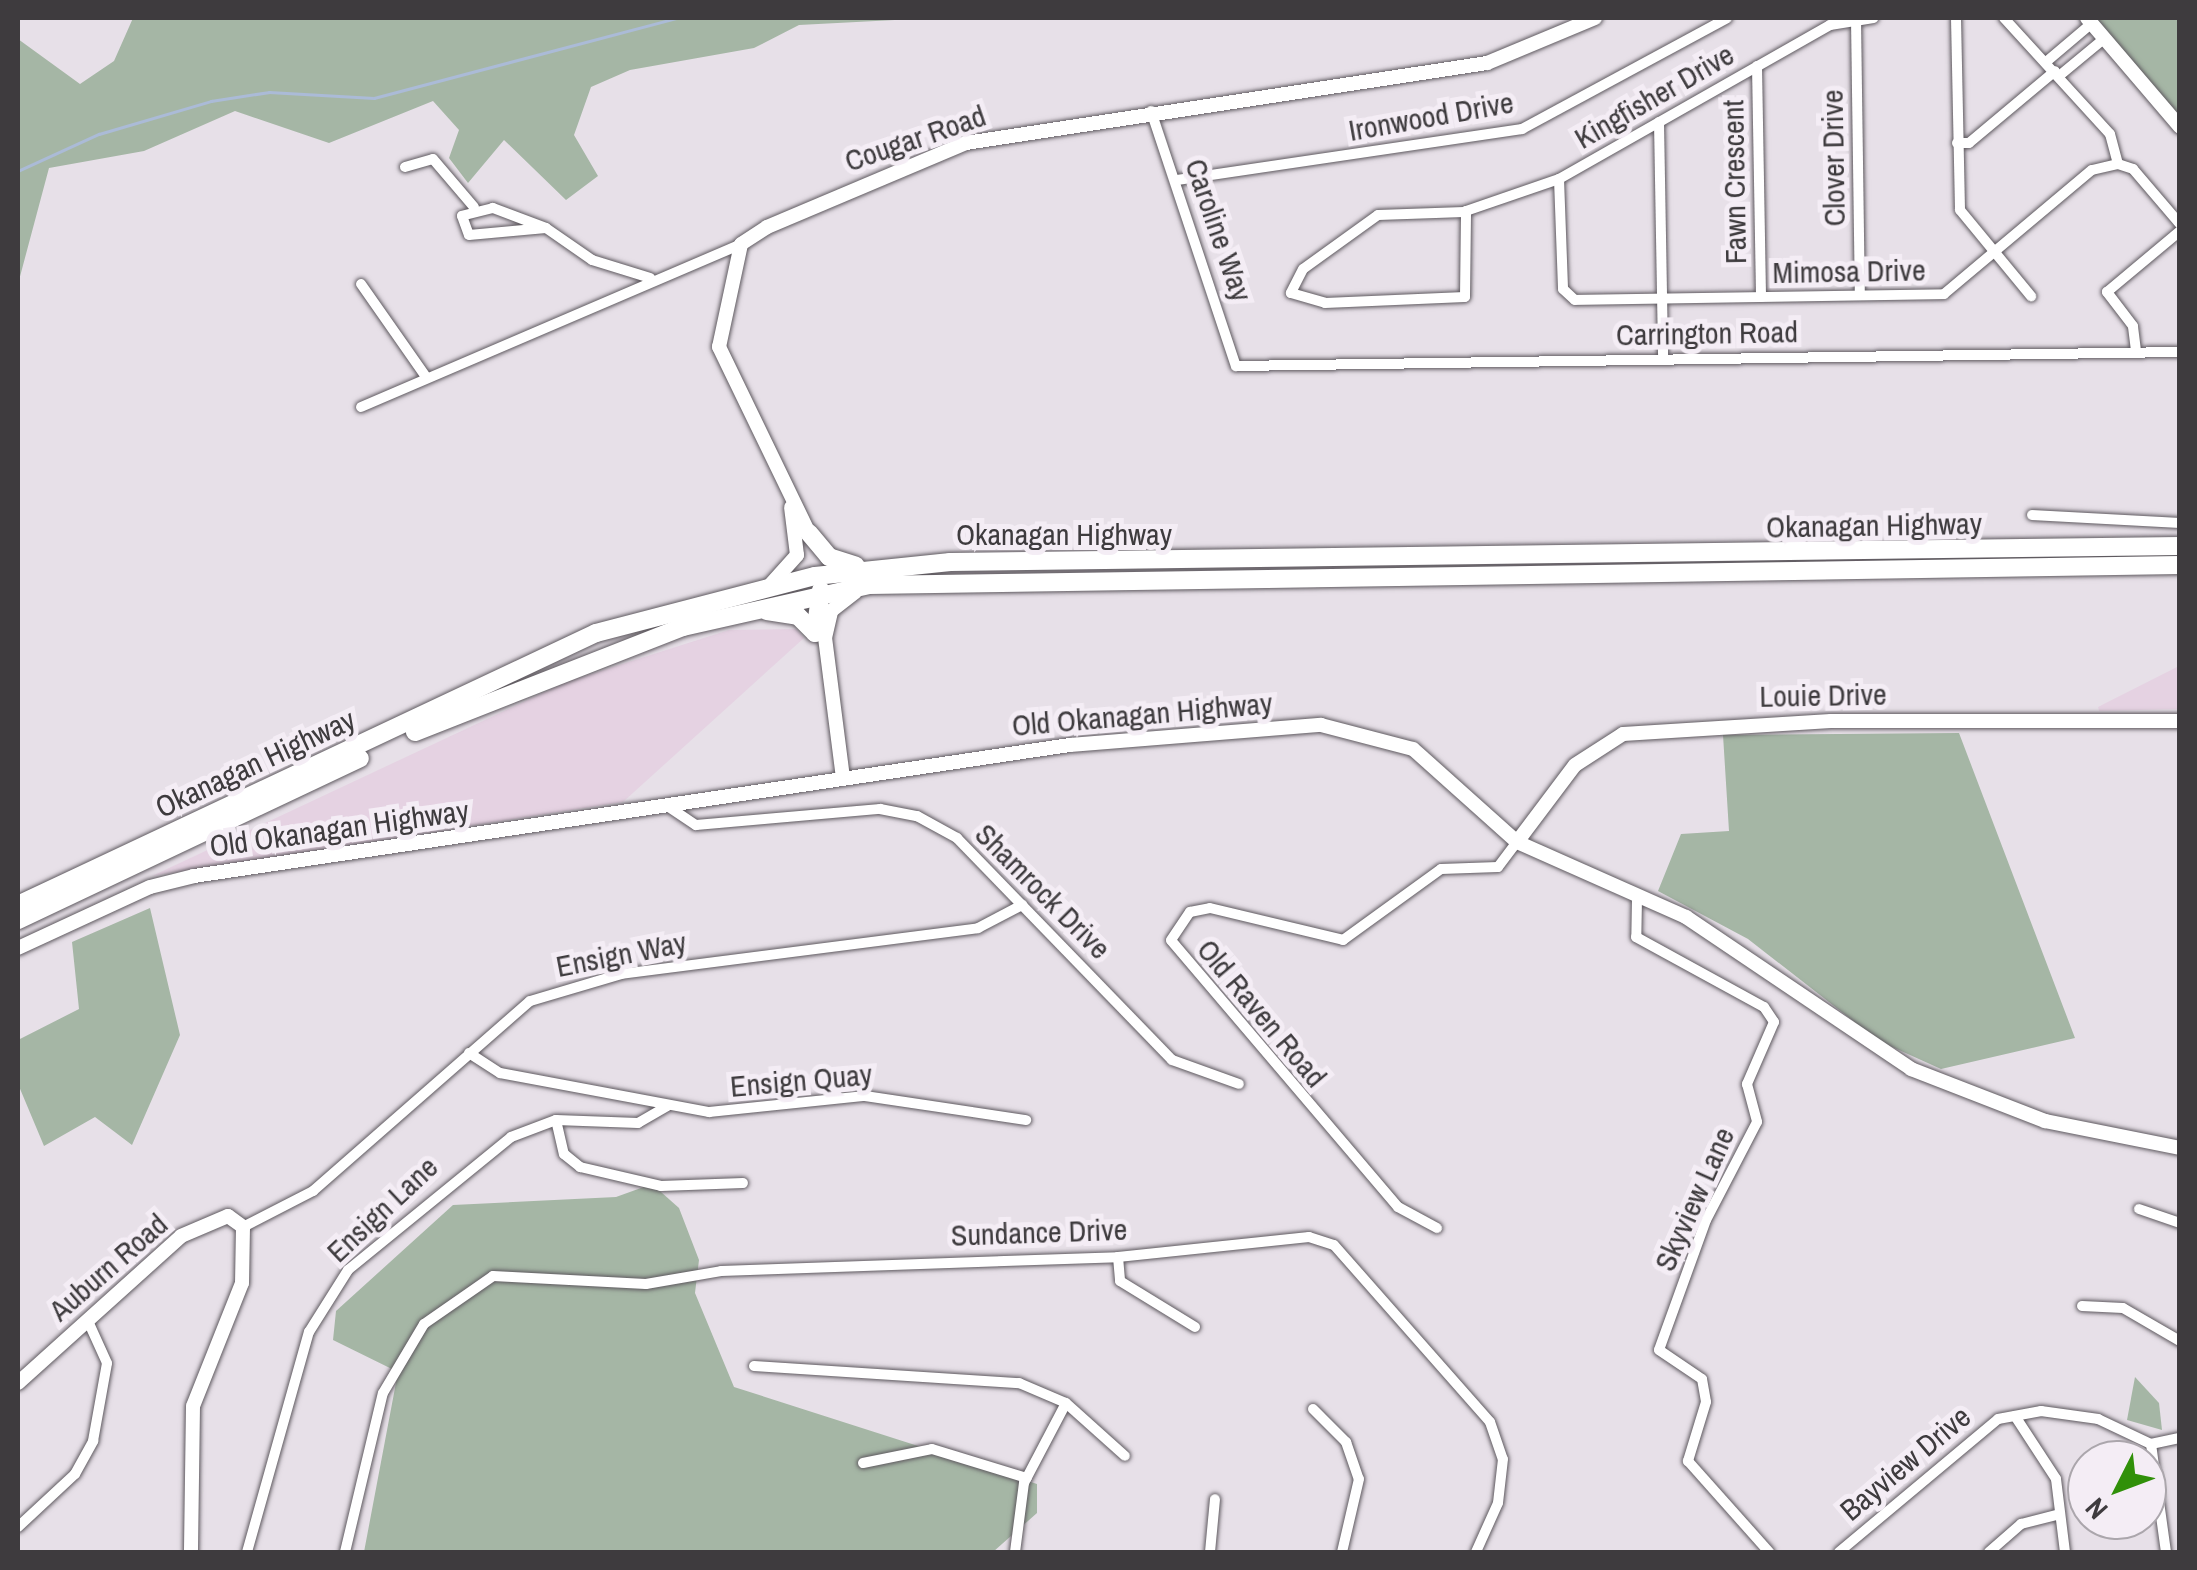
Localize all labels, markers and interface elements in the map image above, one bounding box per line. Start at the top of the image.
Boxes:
street label: Kingfisher Drive [1568,36,1740,156]
street label: Ironwood Drive [1346,84,1516,148]
street label: Clover Drive [1814,89,1852,227]
street label: Cougar Road [840,97,990,179]
street label: Fawn Crescent [1715,100,1753,264]
street label: Caroline Way [1178,154,1260,306]
street label: Mimosa Drive [1772,252,1926,290]
street label: Carrington Road [1616,313,1798,353]
street label: Okanagan Highway [1766,505,1982,545]
street label: Okanagan Highway [956,516,1172,552]
street label: Louie Drive [1759,676,1887,714]
street label: Old Okanagan Highway [1010,685,1274,743]
street label: Okanagan Highway [149,701,361,825]
street label: Old Okanagan Highway [207,792,471,864]
street label: Shamrock Drive [968,816,1118,966]
street label: Ensign Way [553,924,689,984]
street label: Old Raven Road [1190,932,1334,1094]
street label: Ensign Quay [729,1056,873,1104]
street label: Skyview Lane [1646,1122,1742,1276]
street label: Ensign Lane [319,1149,445,1269]
street label: Auburn Road [41,1206,175,1328]
street label: Sundance Drive [950,1211,1128,1253]
street label: Bayview Drive [1833,1398,1977,1528]
north arrow [2067,1440,2167,1540]
text: N [2077,1490,2116,1528]

